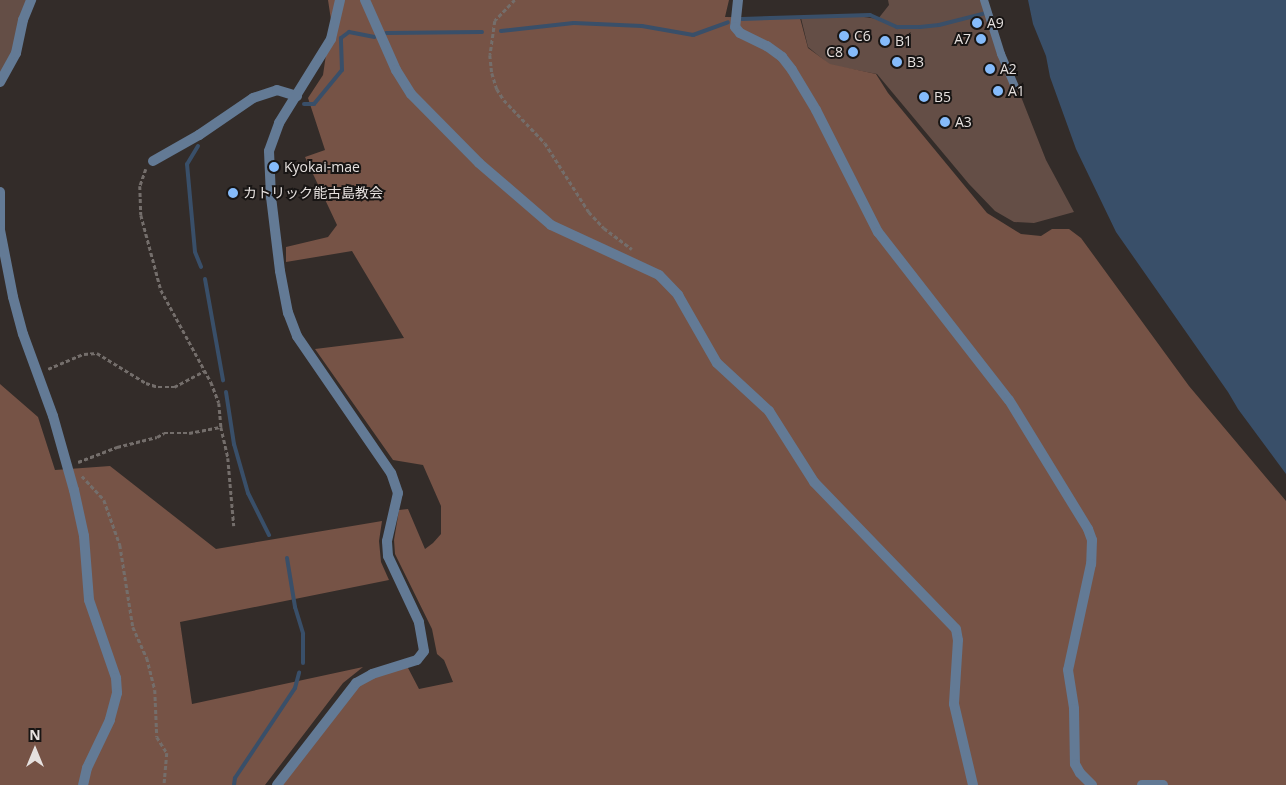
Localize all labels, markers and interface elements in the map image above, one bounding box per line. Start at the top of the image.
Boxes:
place label: A9 [987,15,1004,31]
marker: A9 [971,17,983,29]
place label: C6 [854,28,871,44]
marker: C6 [838,30,850,42]
place label: A7 [954,31,971,47]
place label: B1 [895,33,912,49]
marker: A7 [975,33,987,45]
marker: B1 [879,35,891,47]
place label: C8 [826,44,843,60]
marker: C8 [847,46,859,58]
place label: B3 [907,54,924,70]
marker: B3 [891,56,903,68]
place label: A2 [1000,61,1017,77]
marker: A2 [984,63,996,75]
place label: A1 [1008,83,1025,99]
marker: A1 [992,85,1004,97]
place label: B5 [934,89,951,105]
marker: B5 [918,91,930,103]
place label: A3 [955,114,972,130]
marker: A3 [939,116,951,128]
place label: Kyokai-mae [284,159,360,175]
marker: Kyokai-mae [268,161,280,173]
place label: カトリック能古島教会 [243,185,383,201]
marker: カトリック能古島教会 [227,187,239,199]
north arrow [10,725,60,775]
text: N [29,725,41,744]

